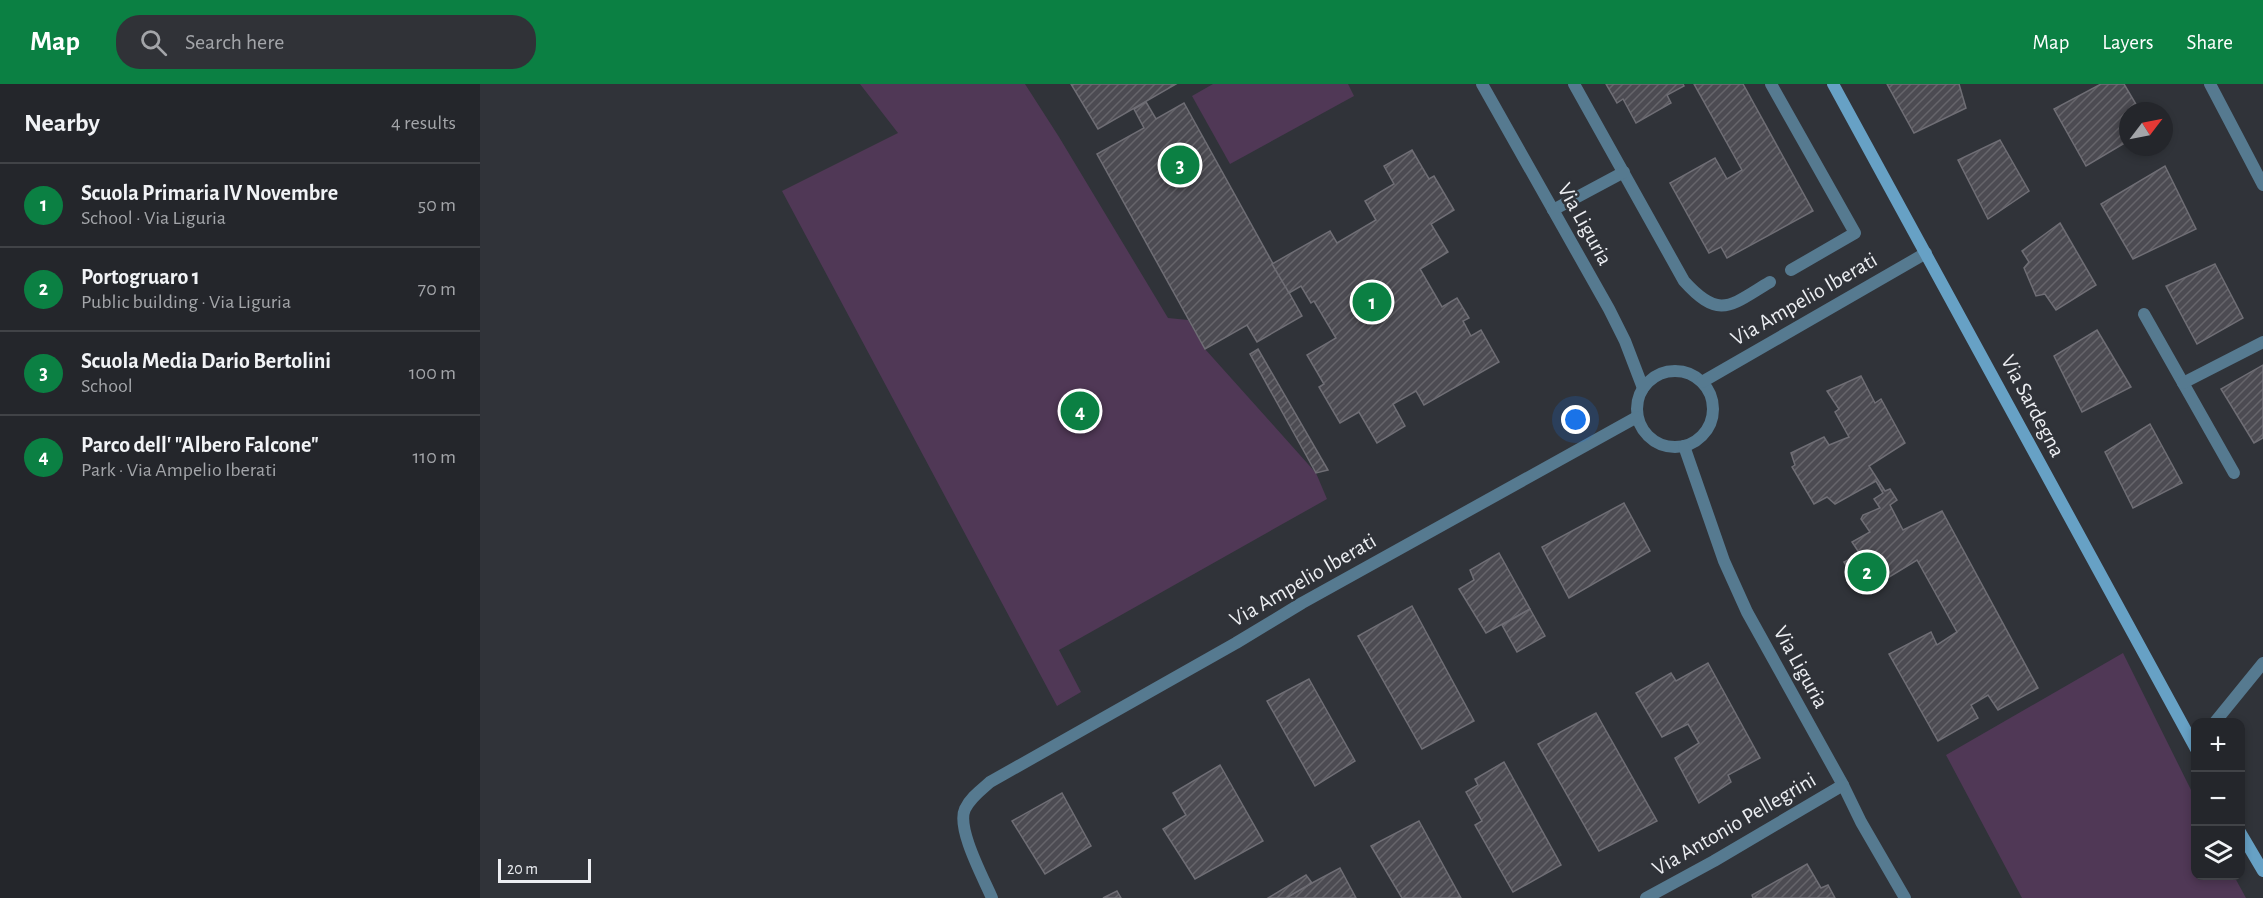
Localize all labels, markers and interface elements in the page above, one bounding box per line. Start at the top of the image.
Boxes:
search box [116,15,536,69]
icon: search [137,26,170,59]
text: Map [30,28,80,56]
text: Search here [185,31,284,53]
text: Map [2033,32,2069,53]
text: Layers [2102,32,2153,53]
text: Share [2186,32,2233,53]
north arrow [2119,102,2173,156]
text: Nearby [24,110,100,136]
text: 4 results [391,113,456,133]
pin: 3 [1160,142,1200,188]
street label: Via Liguria [1553,179,1617,269]
text: Scuola Primaria IV Novembre [81,182,338,204]
text: 1 [40,195,47,215]
text: 50 m [418,195,456,215]
text: School · Via Liguria [81,208,226,228]
street label: Via Ampelio Iberati [1727,248,1881,350]
text: Portogruaro 1 [81,266,200,288]
text: 2 [39,279,48,299]
text: 70 m [418,279,456,299]
pin: 1 [1352,280,1392,324]
text: Public building · Via Liguria [81,292,291,312]
text: Scuola Media Dario Bertolini [81,350,331,372]
street label: Via Sardegna [1997,351,2069,461]
text: 3 [39,363,48,383]
text: 100 m [409,363,456,383]
text: School [81,376,133,396]
pin: 4 [1060,388,1100,434]
your location [1561,405,1590,434]
text: Parco dell' "Albero Falcone" [81,434,319,456]
text: 4 [38,447,49,467]
text: 110 m [412,447,456,467]
text: Park · Via Ampelio Iberati [81,460,277,480]
street label: Via Ampelio Iberati [1226,529,1380,631]
pin: 2 [1848,550,1886,594]
street label: Via Liguria [1769,622,1833,712]
map controls [2191,718,2245,880]
button: + [2191,718,2245,772]
street label: Via Antonio Pellegrini [1648,768,1820,880]
button: − [2191,772,2245,826]
button: layers [2191,826,2245,880]
scale bar [498,856,591,884]
text: 20 m [507,861,538,877]

